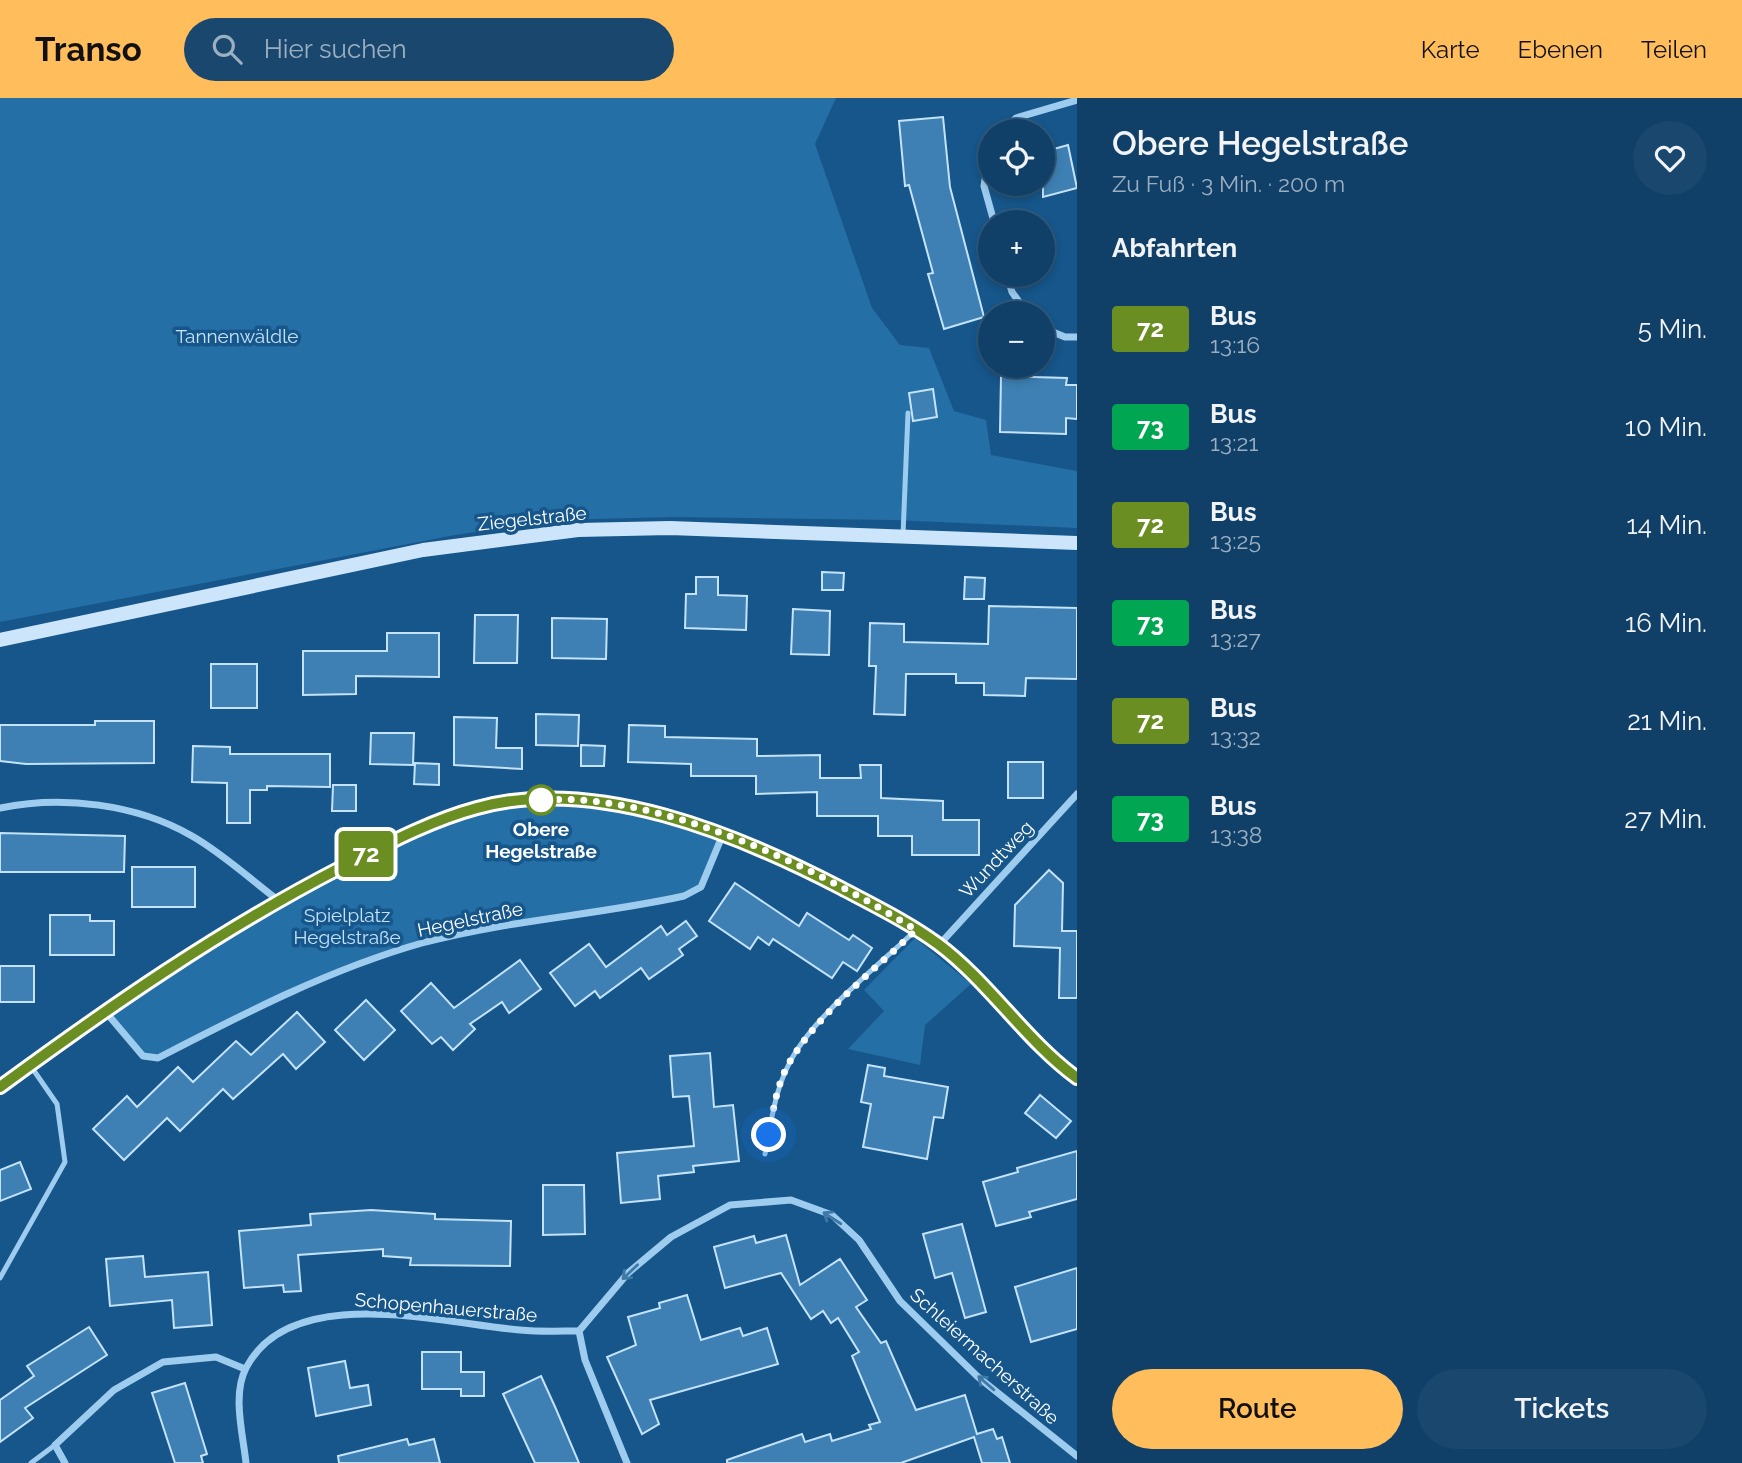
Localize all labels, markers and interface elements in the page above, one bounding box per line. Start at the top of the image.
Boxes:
search box [184,18,674,81]
text: Transo [35,30,142,69]
icon: search [208,30,246,68]
text: Hier suchen [264,34,407,64]
text: Karte [1421,35,1480,64]
text: Ebenen [1518,35,1603,64]
text: Teilen [1641,35,1707,64]
map controls [978,119,1055,378]
button: locate [978,119,1055,196]
button: heart [1633,121,1707,195]
text: Obere Hegelstraße [1112,124,1408,163]
text: Zu Fuß · 3 Min. · 200 m [1112,170,1345,197]
button: + [978,210,1055,287]
text: Abfahrten [1112,233,1237,263]
button: − [978,301,1055,378]
text: Bus [1210,301,1257,331]
text: 72 [1137,314,1164,343]
text: 5 Min. [1638,314,1707,344]
park label: Tannenwäldle [175,325,299,347]
text: 13:16 [1210,331,1260,358]
text: Bus [1210,399,1257,429]
text: 73 [1137,412,1164,441]
text: 10 Min. [1625,412,1707,442]
text: 13:21 [1210,429,1258,456]
text: Bus [1210,497,1257,527]
street label: Ziegelstraße [476,501,588,535]
text: 72 [1137,510,1164,539]
text: 14 Min. [1627,510,1707,540]
text: 13:25 [1210,527,1261,554]
text: Bus [1210,595,1257,625]
text: 73 [1137,608,1164,637]
text: 16 Min. [1625,608,1707,638]
text: 13:27 [1210,625,1261,652]
text: Bus [1210,693,1257,723]
text: 72 [1137,706,1164,735]
text: 21 Min. [1627,706,1707,736]
text: 13:32 [1210,723,1261,750]
marker: Obere Hegelstraße [526,785,556,815]
text: Bus [1210,791,1257,821]
text: 73 [1137,804,1164,833]
text: 27 Min. [1624,804,1707,834]
street label: Wundtweg [955,816,1037,902]
place label: Obere Hegelstraße [485,818,597,862]
text: 13:38 [1210,821,1262,848]
line badge: 72 [334,831,398,877]
text: 72 [353,839,380,868]
street label: Hegelstraße [415,897,525,941]
park label: Spielplatz Hegelstraße [293,904,401,948]
your location [751,1117,786,1152]
one-way arrow [823,1210,842,1225]
one-way arrow [622,1264,639,1281]
street label: Schleiermacherstraße [906,1283,1064,1429]
street label: Schopenhauerstraße [354,1288,538,1326]
button: Route [1112,1369,1403,1449]
button: Tickets [1417,1369,1707,1449]
one-way arrow [977,1375,995,1391]

